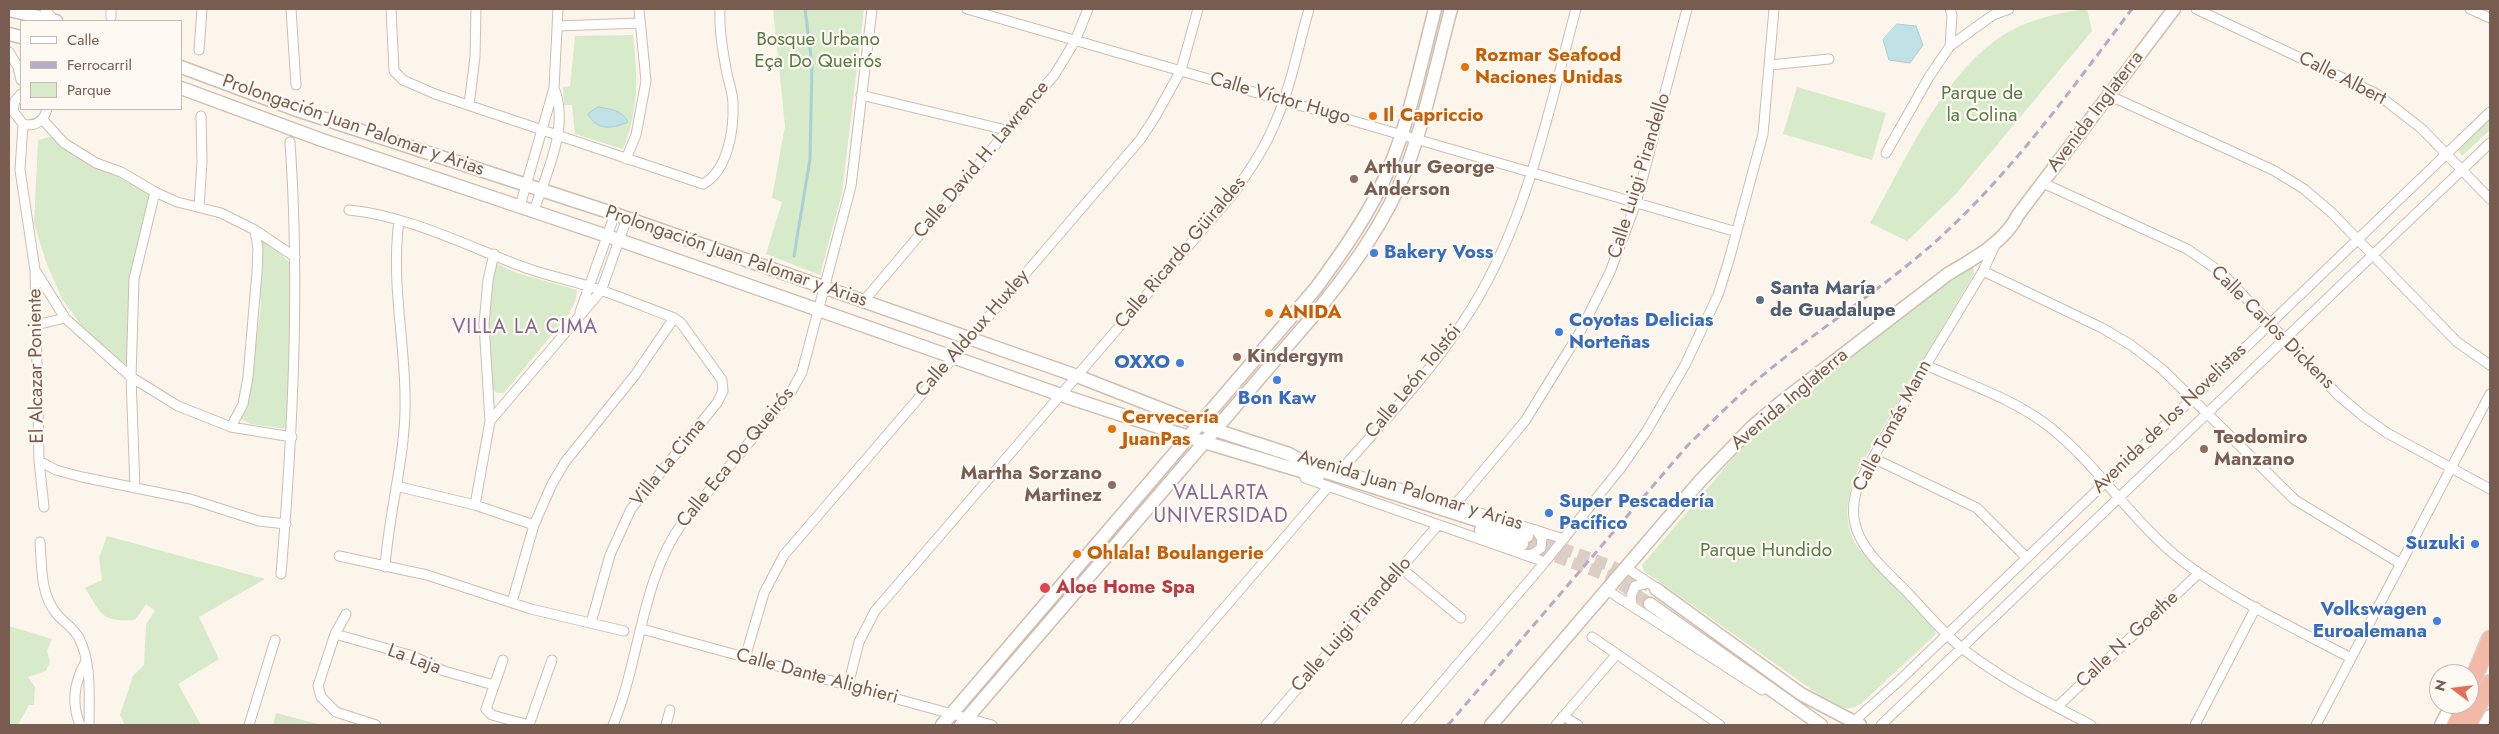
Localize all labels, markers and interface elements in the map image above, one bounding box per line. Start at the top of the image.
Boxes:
legend [20,20,182,110]
text: Calle [67,29,99,51]
park label: Bosque Urbano Eça Do Queirós [754,29,882,73]
place label: Rozmar Seafood Naciones Unidas [1475,45,1622,89]
street label: Avenida Inglaterra [2043,47,2149,177]
street label: Calle Albert [2295,47,2389,111]
text: Ferrocarril [67,54,132,76]
marker: Rozmar Seafood Naciones Unidas [1459,61,1471,73]
street label: Calle Víctor Hugo [1207,68,1353,130]
street label: Prolongación Juan Palomar y Arias [219,70,487,182]
street label: Calle David H. Lawrence [909,77,1055,243]
text: Parque [67,79,111,101]
park label: Parque de la Colina [1941,83,2023,127]
street label: Calle Luigi Pirandello [1604,91,1676,261]
place label: Il Capriccio [1383,105,1483,127]
marker: Il Capriccio [1367,110,1379,122]
place label: Arthur George Anderson [1364,157,1495,201]
street label: Calle Ricardo Güiraldes [1111,172,1251,334]
marker: Arthur George Anderson [1348,173,1360,185]
street label: Prolongación Juan Palomar y Arias [602,201,870,313]
place label: Bakery Voss [1384,242,1493,264]
marker: Bakery Voss [1368,247,1380,259]
street label: Calle Carlos Dickens [2205,261,2339,395]
street label: Calle Aldoux Huxley [911,265,1035,403]
place label: Santa María de Guadalupe [1770,278,1896,322]
street label: El Alcazar Poniente [24,288,50,444]
marker: Santa María de Guadalupe [1754,294,1766,306]
place label: ANIDA [1279,302,1341,324]
marker: ANIDA [1263,307,1275,319]
place label: Coyotas Delicias Norteñas [1569,310,1713,354]
district label: VILLA LA CIMA [451,316,599,340]
street label: Calle León Tolstói [1361,320,1467,444]
marker: Coyotas Delicias Norteñas [1553,326,1565,338]
street label: Avenida de los Novelistas [2088,339,2252,499]
street label: Avenida Inglaterra [1727,344,1853,456]
place label: Kindergym [1247,346,1344,368]
marker: Kindergym [1231,351,1243,363]
place label: OXXO [1114,352,1170,374]
street label: Calle Tomás Mann [1849,356,1937,496]
marker: OXXO [1174,357,1186,369]
marker: Bon Kaw [1271,374,1283,386]
street label: Calle Eca Do Queirós [672,383,800,533]
place label: Bon Kaw [1238,388,1316,410]
place label: Cervecería JuanPas [1122,407,1219,451]
street label: Villa La Cima [627,414,711,512]
marker: Cervecería JuanPas [1106,423,1118,435]
place label: Teodomiro Manzano [2214,427,2307,471]
marker: Teodomiro Manzano [2198,443,2210,455]
street label: Avenida Juan Palomar y Arias [1295,446,1525,536]
place label: Martha Sorzano Martinez [960,463,1102,507]
marker: Martha Sorzano Martinez [1106,479,1118,491]
district label: VALLARTA UNIVERSIDAD [1152,482,1290,529]
place label: Super Pescadería Pacífico [1559,491,1714,535]
marker: Super Pescadería Pacífico [1543,507,1555,519]
place label: Suzuki [2405,533,2465,555]
marker: Suzuki [2469,538,2481,550]
park label: Parque Hundido [1700,540,1832,562]
place label: Ohlala! Boulangerie [1087,543,1264,565]
marker: Ohlala! Boulangerie [1071,548,1083,560]
street label: Calle Luigi Pirandello [1287,553,1417,697]
place label: Aloe Home Spa [1056,577,1195,599]
marker: Aloe Home Spa [1038,581,1052,595]
street label: Calle N. Goethe [2072,587,2184,693]
place label: Volkswagen Euroalemana [2313,599,2427,643]
marker: Volkswagen Euroalemana [2431,615,2443,627]
street label: La Laja [384,640,444,680]
street label: Calle Dante Alighieri [733,644,901,710]
north arrow [2429,664,2479,714]
text: N [2429,677,2452,693]

